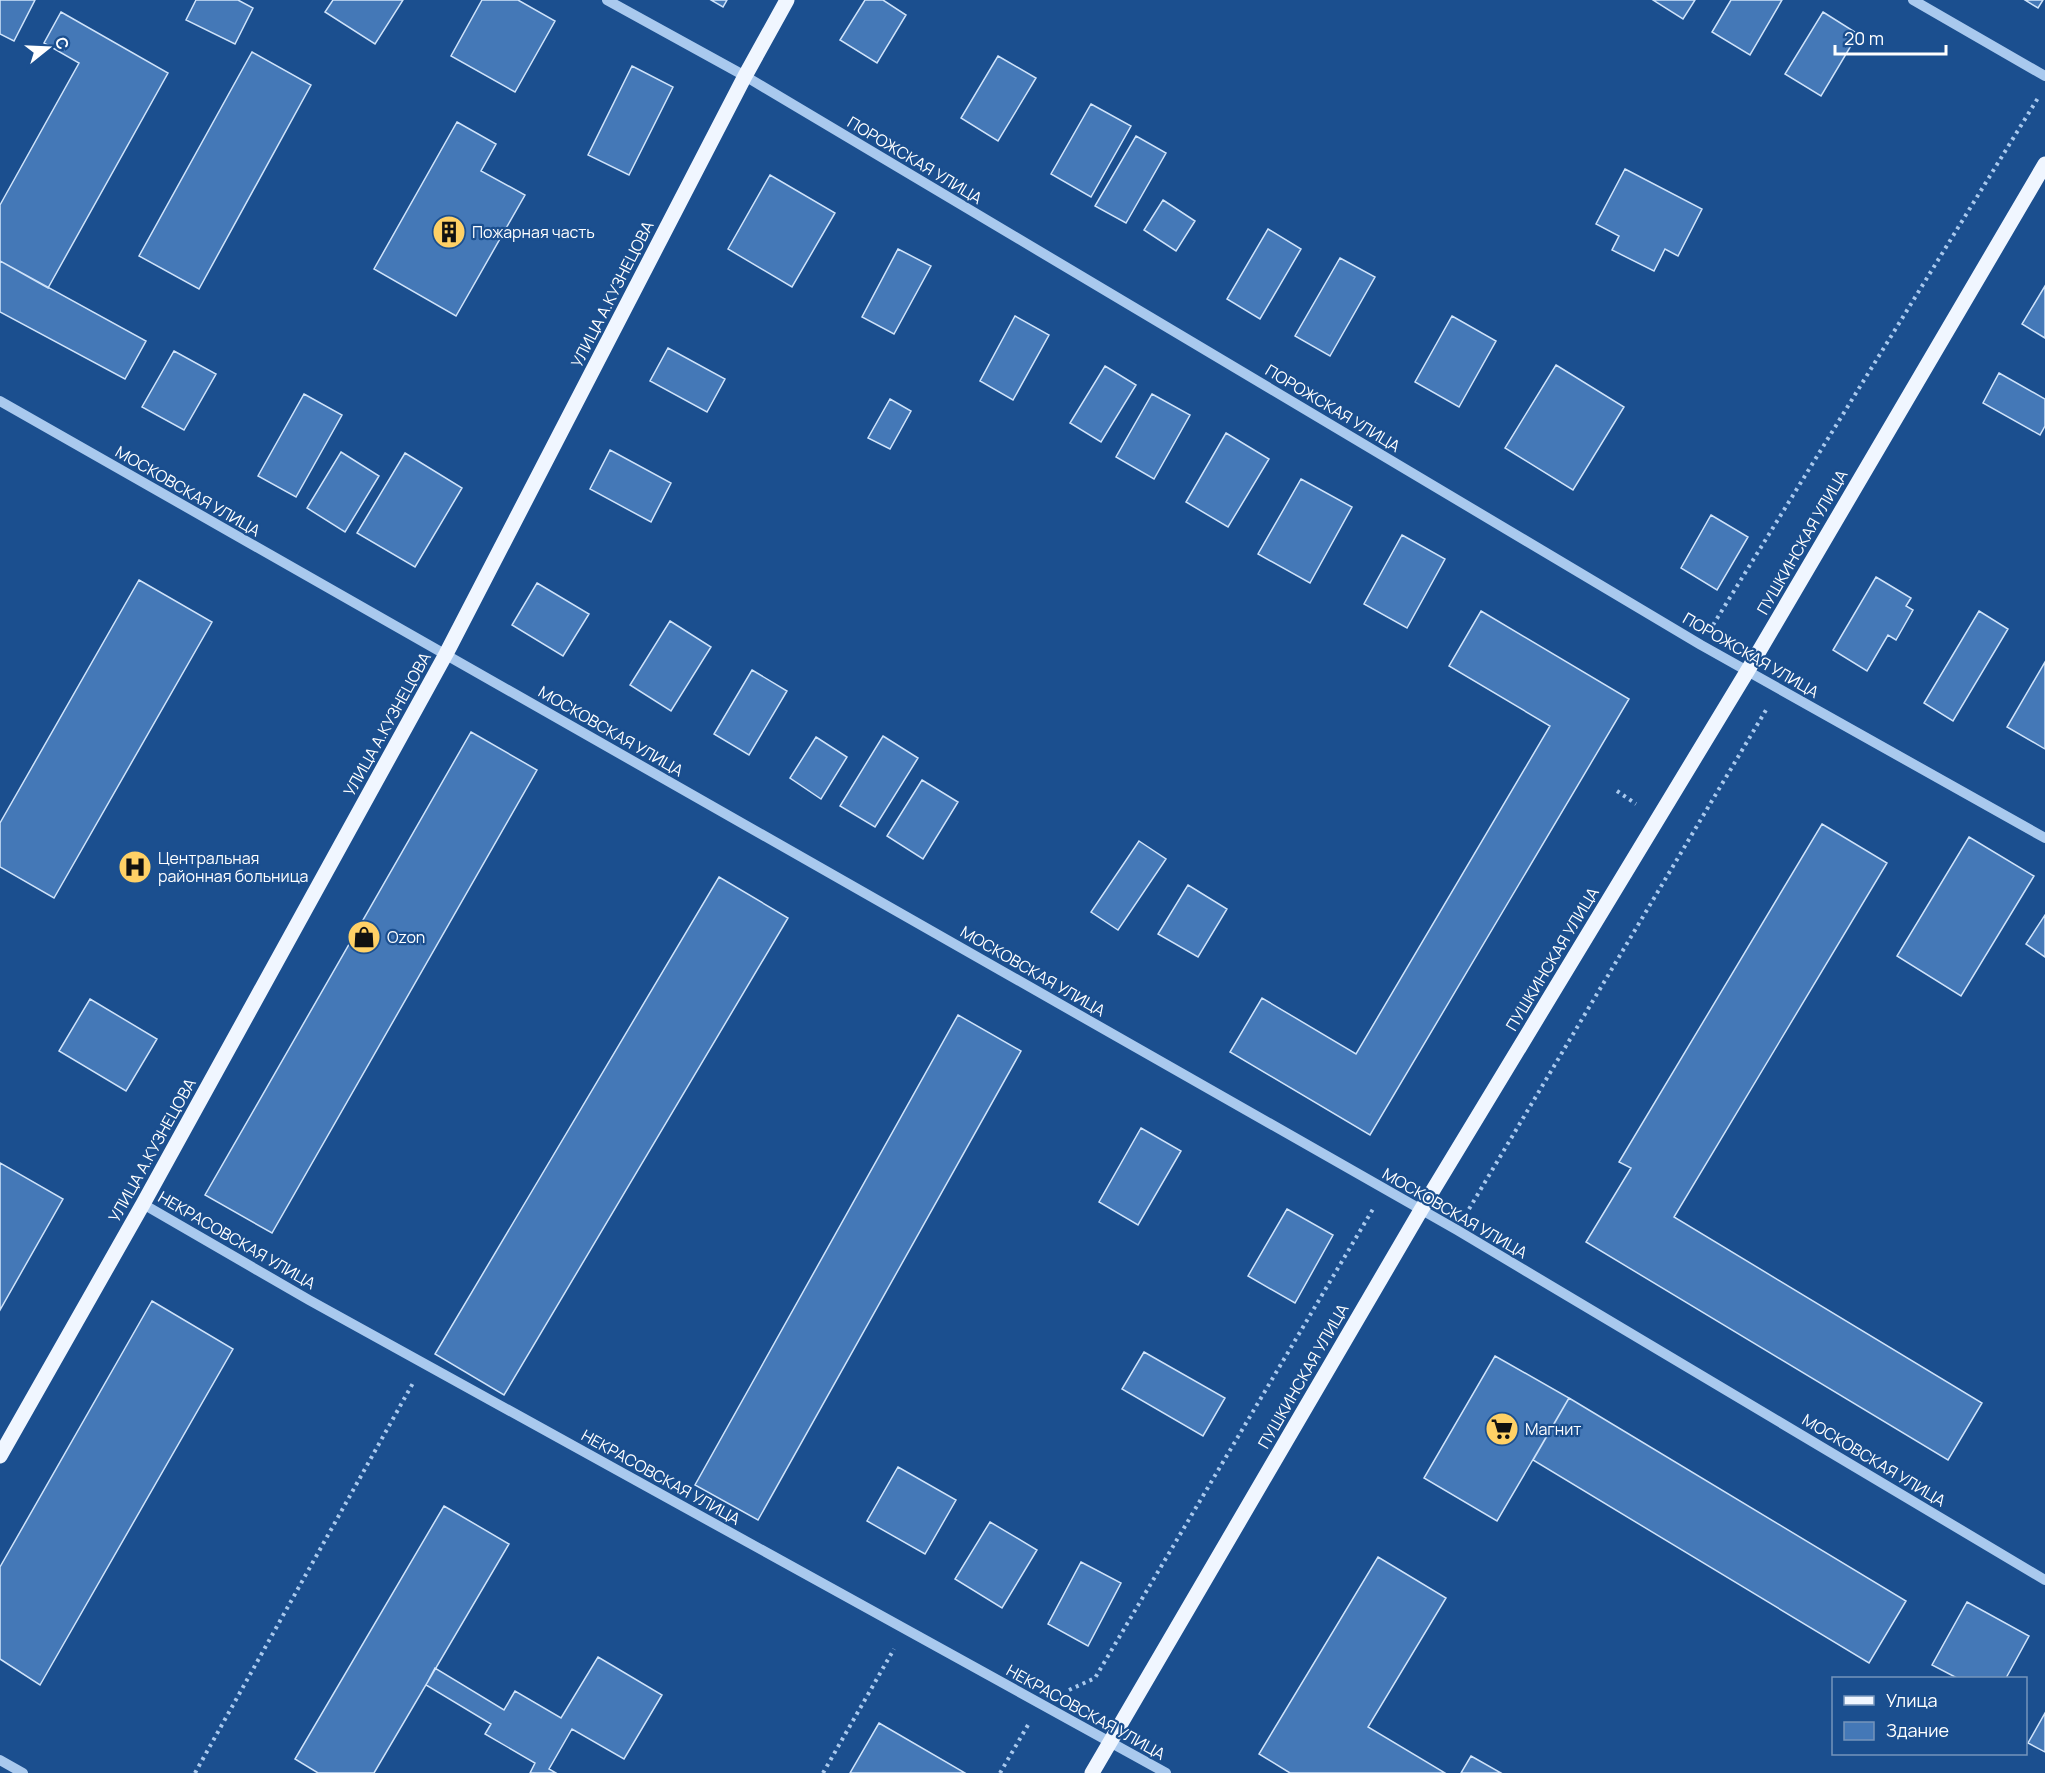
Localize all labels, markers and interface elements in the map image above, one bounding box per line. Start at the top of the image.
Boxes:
north arrow [18,18,78,78]
scale bar [1835,18,1946,56]
text: 20 m [1844,26,1884,50]
text: С [50,34,75,53]
street label: ПОРОЖСКАЯ УЛИЦА [843,111,987,209]
building icon: Пожарная часть [431,214,467,250]
street label: УЛИЦА А.КУЗНЕЦОВА [566,217,658,371]
place label: Пожарная часть [472,221,595,243]
street label: ПОРОЖСКАЯ УЛИЦА [1261,359,1405,457]
street label: МОСКОВСКАЯ УЛИЦА [112,441,264,541]
street label: ПУШКИНСКАЯ УЛИЦА [1751,466,1853,618]
street label: ПОРОЖСКАЯ УЛИЦА [1679,607,1823,703]
street label: УЛИЦА А.КУЗНЕЦОВА [338,648,436,800]
street label: МОСКОВСКАЯ УЛИЦА [535,681,687,781]
place label: Центральная районная больница [158,847,308,887]
hospital icon: Центральная районная больница [117,849,153,885]
street label: ПУШКИНСКАЯ УЛИЦА [1500,883,1604,1035]
shop icon: Ozon [346,919,382,955]
street label: МОСКОВСКАЯ УЛИЦА [957,921,1109,1021]
place label: Ozon [387,926,425,948]
street label: УЛИЦА А.КУЗНЕЦОВА [103,1074,201,1226]
street label: МОСКОВСКАЯ УЛИЦА [1379,1163,1531,1263]
street label: НЕКРАСОВСКАЯ УЛИЦА [154,1186,320,1294]
street label: ПУШКИНСКАЯ УЛИЦА [1252,1300,1354,1452]
street label: МОСКОВСКАЯ УЛИЦА [1798,1408,1950,1512]
supermarket icon: Магнит [1484,1411,1520,1447]
place label: Магнит [1525,1418,1581,1440]
street label: НЕКРАСОВСКАЯ УЛИЦА [578,1424,744,1530]
street label: НЕКРАСОВСКАЯ УЛИЦА [1003,1659,1169,1765]
legend [1832,1677,2027,1755]
text: Улица [1886,1688,1938,1712]
text: Здание [1886,1718,1949,1742]

